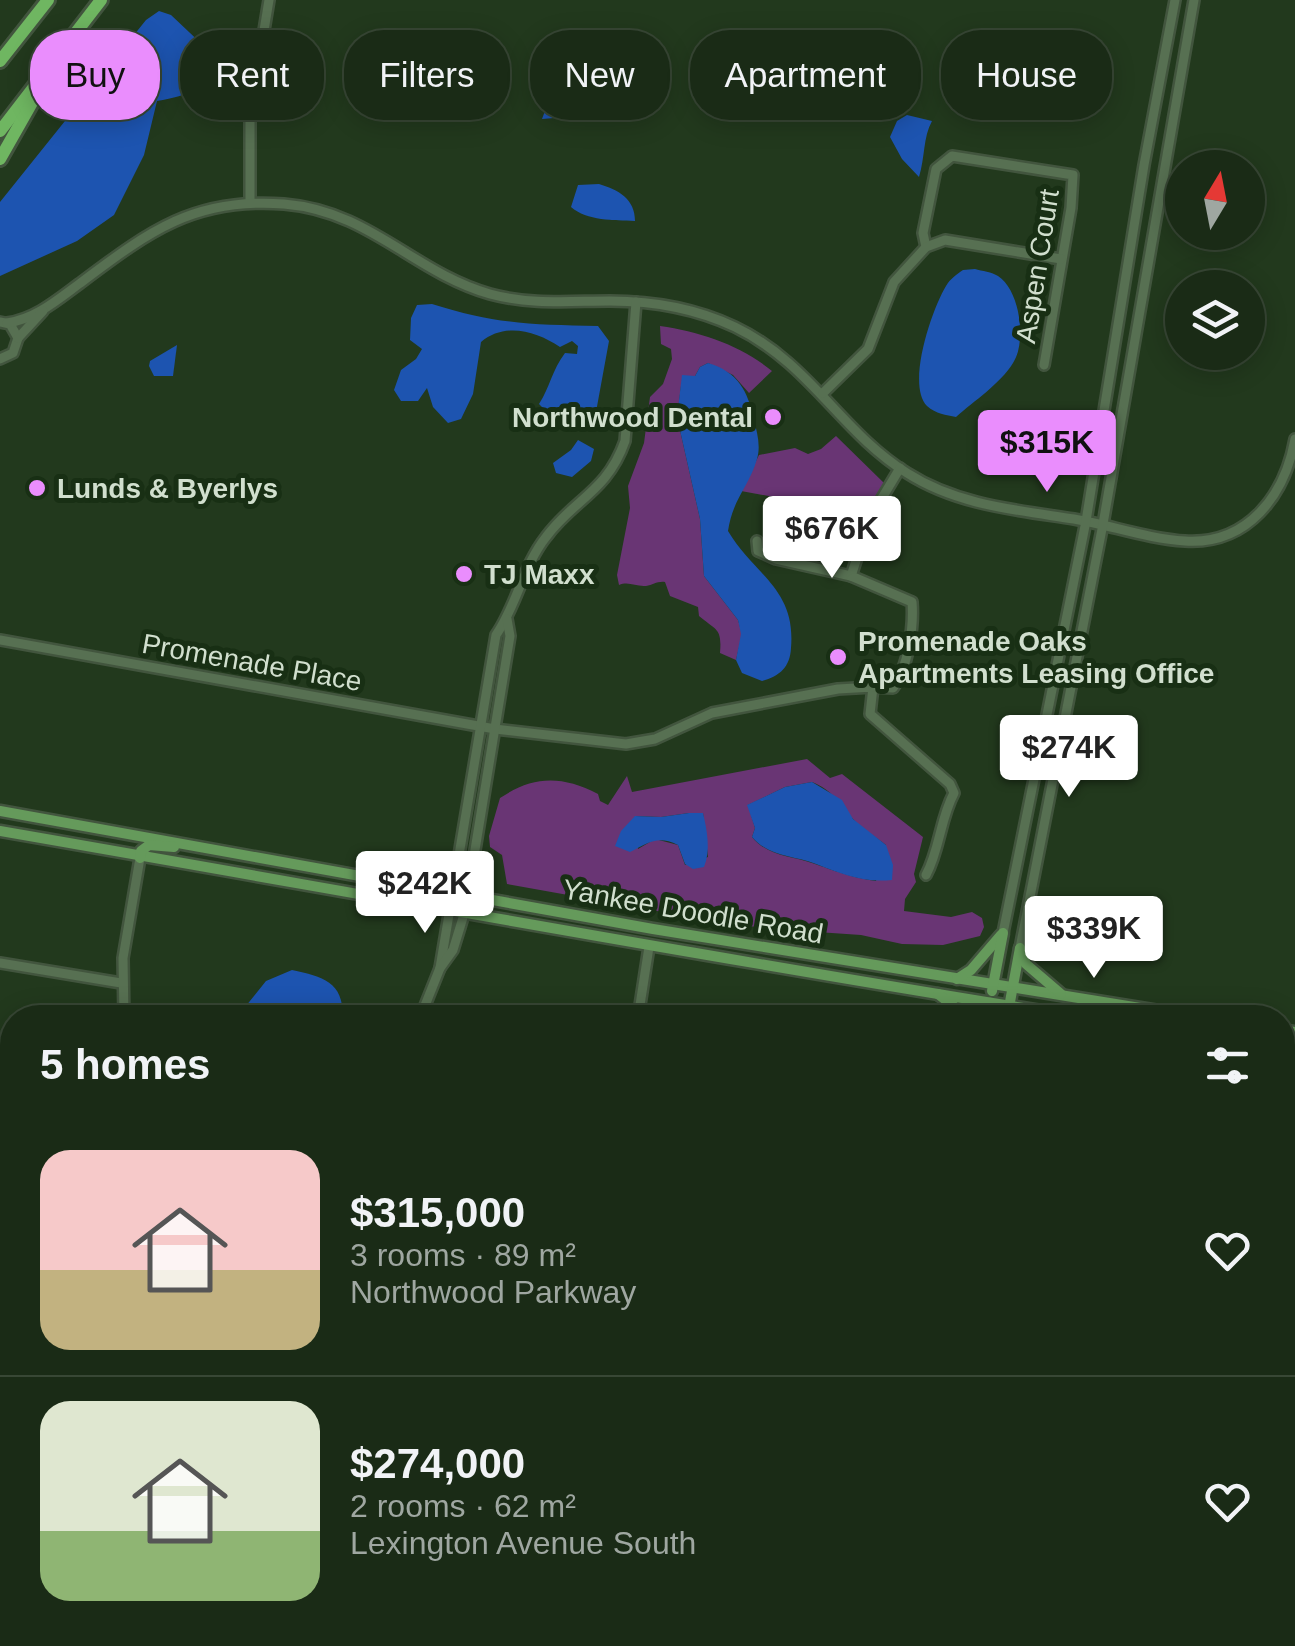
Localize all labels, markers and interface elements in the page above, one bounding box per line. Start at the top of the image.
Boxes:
chip: Buy [30,30,160,120]
chip: Rent [180,30,324,120]
chip: Filters [344,30,510,120]
chip: New [530,30,670,120]
chip: Apartment [690,30,921,120]
chip: House [941,30,1112,120]
north arrow [1165,150,1265,250]
map controls [1165,150,1265,370]
street label: Aspen Court [1010,187,1065,345]
button: layers [1165,270,1265,370]
place label: Northwood Dental [512,402,753,433]
marker: Northwood Dental [762,406,784,428]
pin: $315K [977,410,1117,495]
text: $315K [1000,424,1094,460]
place label: Lunds & Byerlys [57,473,278,504]
marker: Lunds & Byerlys [26,477,48,499]
pin: $676K [762,496,902,581]
text: $676K [785,510,879,546]
place label: TJ Maxx [484,559,595,590]
marker: TJ Maxx [453,563,475,585]
place label: Promenade Oaks Apartments Leasing Office [858,626,1214,689]
street label: Promenade Place [140,628,364,697]
marker: Promenade Oaks Apartments Leasing Office [827,646,849,668]
pin: $274K [999,715,1139,800]
text: $274K [1022,729,1116,765]
pin: $242K [355,851,495,936]
text: $242K [378,865,472,901]
street label: Yankee Doodle Road [560,873,826,950]
pin: $339K [1024,896,1164,981]
text: $339K [1047,910,1141,946]
icon: filters [1200,1038,1255,1093]
text: 5 homes [40,1041,210,1088]
text: $315,000 [350,1189,525,1236]
icon: home [120,1190,240,1310]
icon: heart [1200,1223,1255,1278]
text: 3 rooms · 89 m² [350,1237,576,1273]
text: Northwood Parkway [350,1274,636,1310]
text: $274,000 [350,1440,525,1487]
icon: home [120,1441,240,1561]
icon: heart [1200,1474,1255,1529]
text: 2 rooms · 62 m² [350,1488,576,1524]
text: Lexington Avenue South [350,1525,696,1561]

